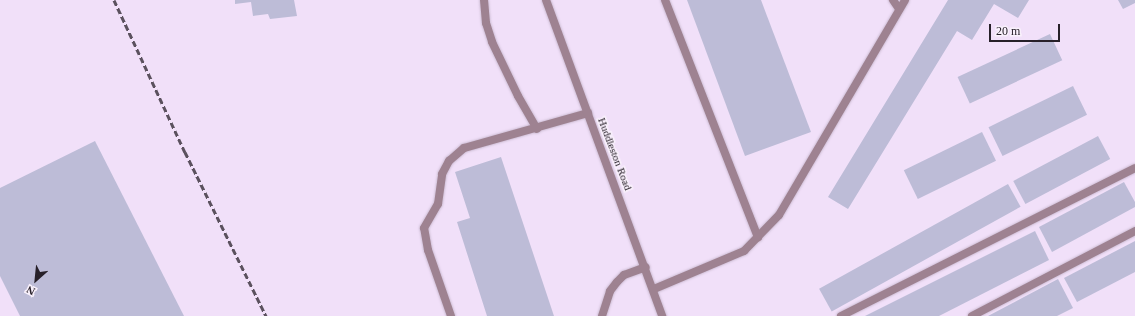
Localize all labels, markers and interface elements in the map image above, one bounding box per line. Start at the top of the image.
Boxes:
scale bar [991,16,1062,42]
text: 20 m [996,24,1020,38]
street label: Huddleston Road [595,116,635,192]
north arrow [16,260,56,300]
text: N [24,284,37,298]

